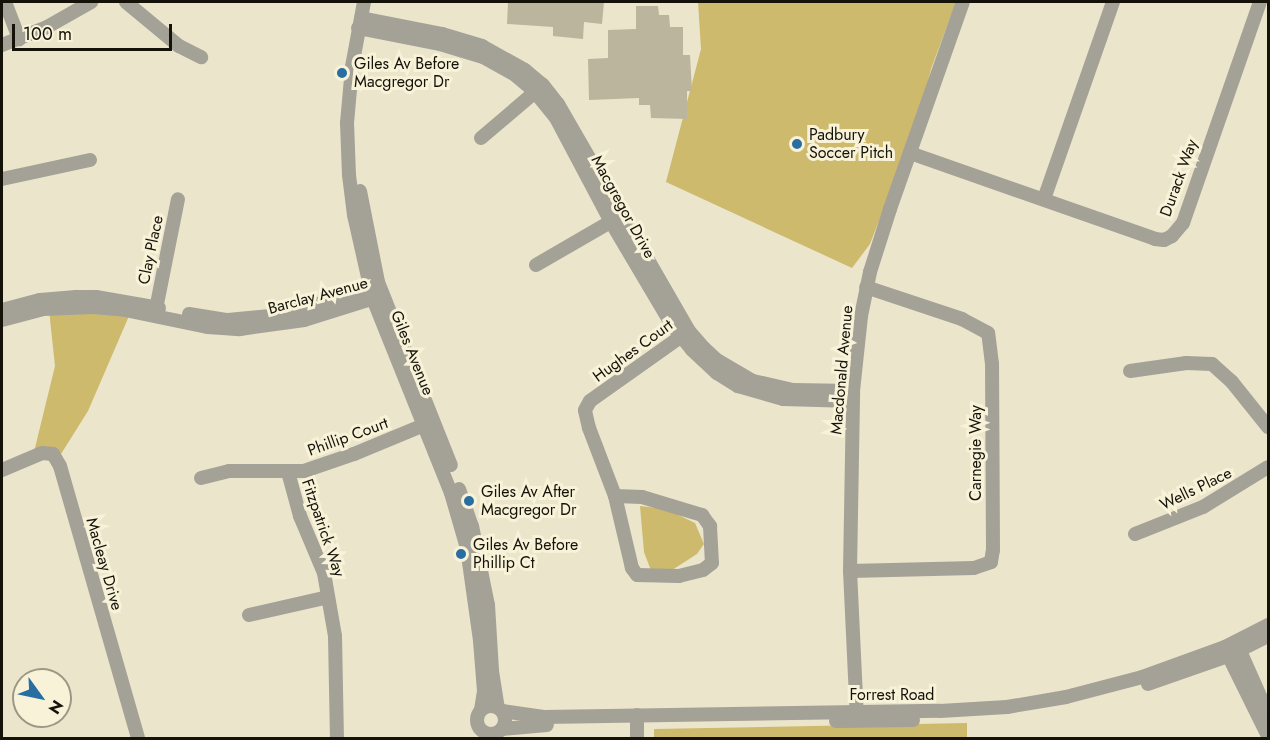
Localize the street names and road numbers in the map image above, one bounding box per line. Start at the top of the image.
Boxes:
street label: Durack Way [1156,137,1202,219]
street label: Macgregor Drive [587,152,659,262]
street label: Clay Place [134,214,168,286]
street label: Barclay Avenue [266,273,370,319]
street label: Macdonald Avenue [827,305,857,435]
street label: Giles Avenue [386,308,438,398]
street label: Hughes Court [589,316,677,386]
street label: Carnegie Way [966,405,986,501]
street label: Phillip Court [305,414,391,460]
street label: Wells Place [1157,463,1235,515]
street label: Fitzpatrick Way [297,477,349,579]
street label: Macleay Drive [82,516,126,612]
street label: Forrest Road [850,685,934,705]

